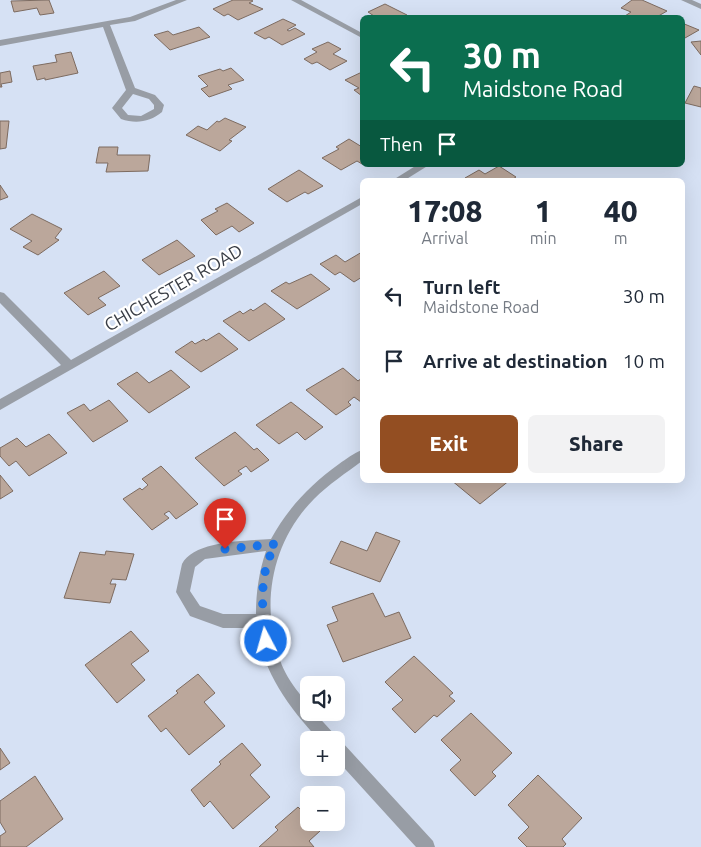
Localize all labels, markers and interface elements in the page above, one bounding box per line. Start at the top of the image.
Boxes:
icon: left [380,35,445,100]
text: 30 m [463,35,541,75]
text: Maidstone Road [463,76,623,101]
icon: arrive [433,130,461,158]
text: Then [380,133,423,155]
text: 17:08 [407,194,482,228]
text: 1 [535,194,552,228]
text: 40 [604,194,638,228]
text: Arrival [422,229,468,247]
text: min [530,229,557,247]
text: m [614,229,628,247]
street label: CHICHESTER ROAD [100,239,246,335]
text: Turn left [423,276,501,298]
icon: left [380,282,408,310]
text: 30 m [623,285,665,307]
text: Maidstone Road [423,298,539,316]
icon: arrive [380,347,408,375]
text: Arrive at destination [423,350,608,372]
text: 10 m [623,350,665,372]
button: Exit [380,415,518,473]
button: Share [528,415,665,473]
pin [204,498,246,549]
icon: arrive [211,505,239,533]
position arrow [239,614,291,666]
map controls [300,676,345,831]
button: sound [300,676,345,721]
button: + [300,731,345,776]
button: − [300,786,345,831]

